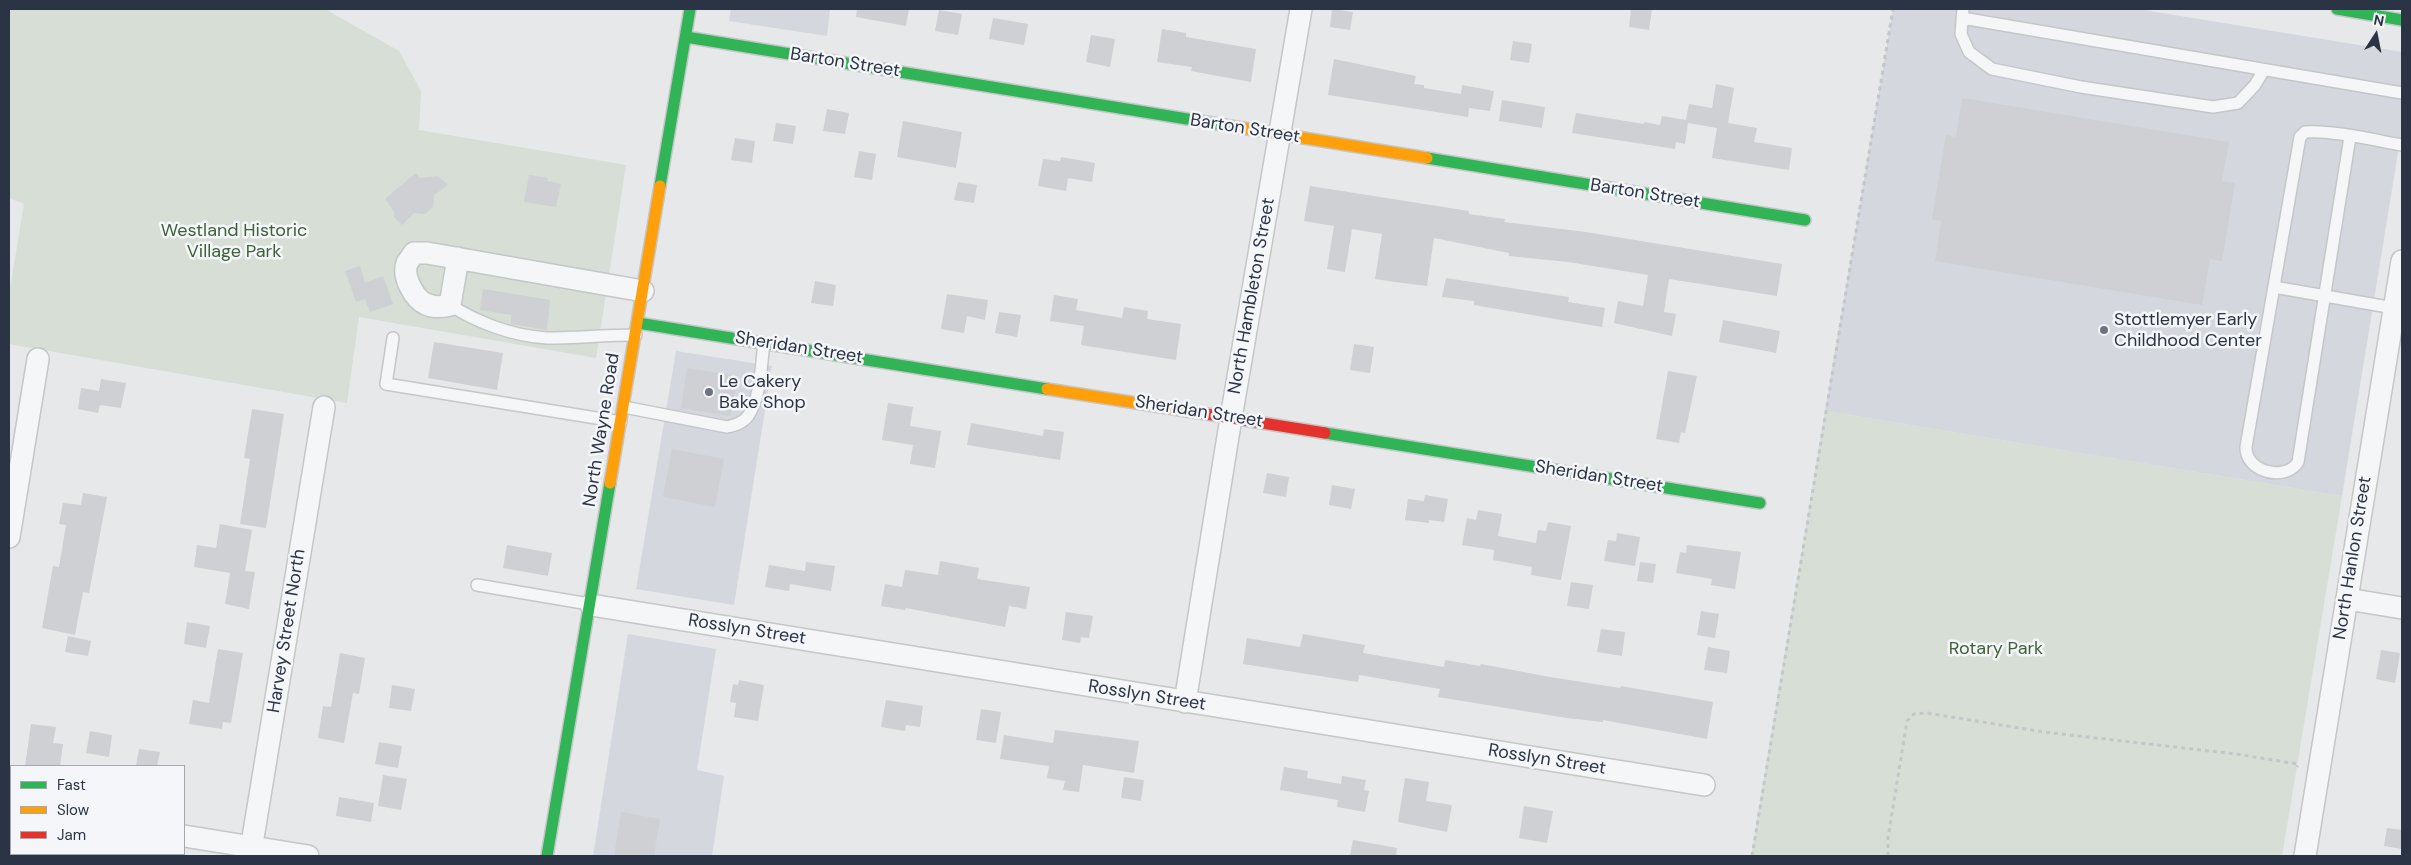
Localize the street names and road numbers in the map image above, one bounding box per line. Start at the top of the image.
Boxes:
street label: Barton Street [789,44,901,82]
street label: Barton Street [1189,110,1301,148]
street label: Barton Street [1589,175,1701,213]
street label: North Hambleton Street [1224,196,1280,396]
street label: Sheridan Street [734,327,864,369]
street label: North Wayne Road [579,352,625,508]
street label: Sheridan Street [1134,391,1264,433]
street label: Sheridan Street [1534,456,1664,498]
street label: North Hanlon Street [2329,475,2377,641]
street label: Harvey Street North [263,548,311,714]
street label: Rosslyn Street [687,610,807,650]
street label: Rosslyn Street [1087,676,1207,716]
street label: Rosslyn Street [1487,740,1607,780]

